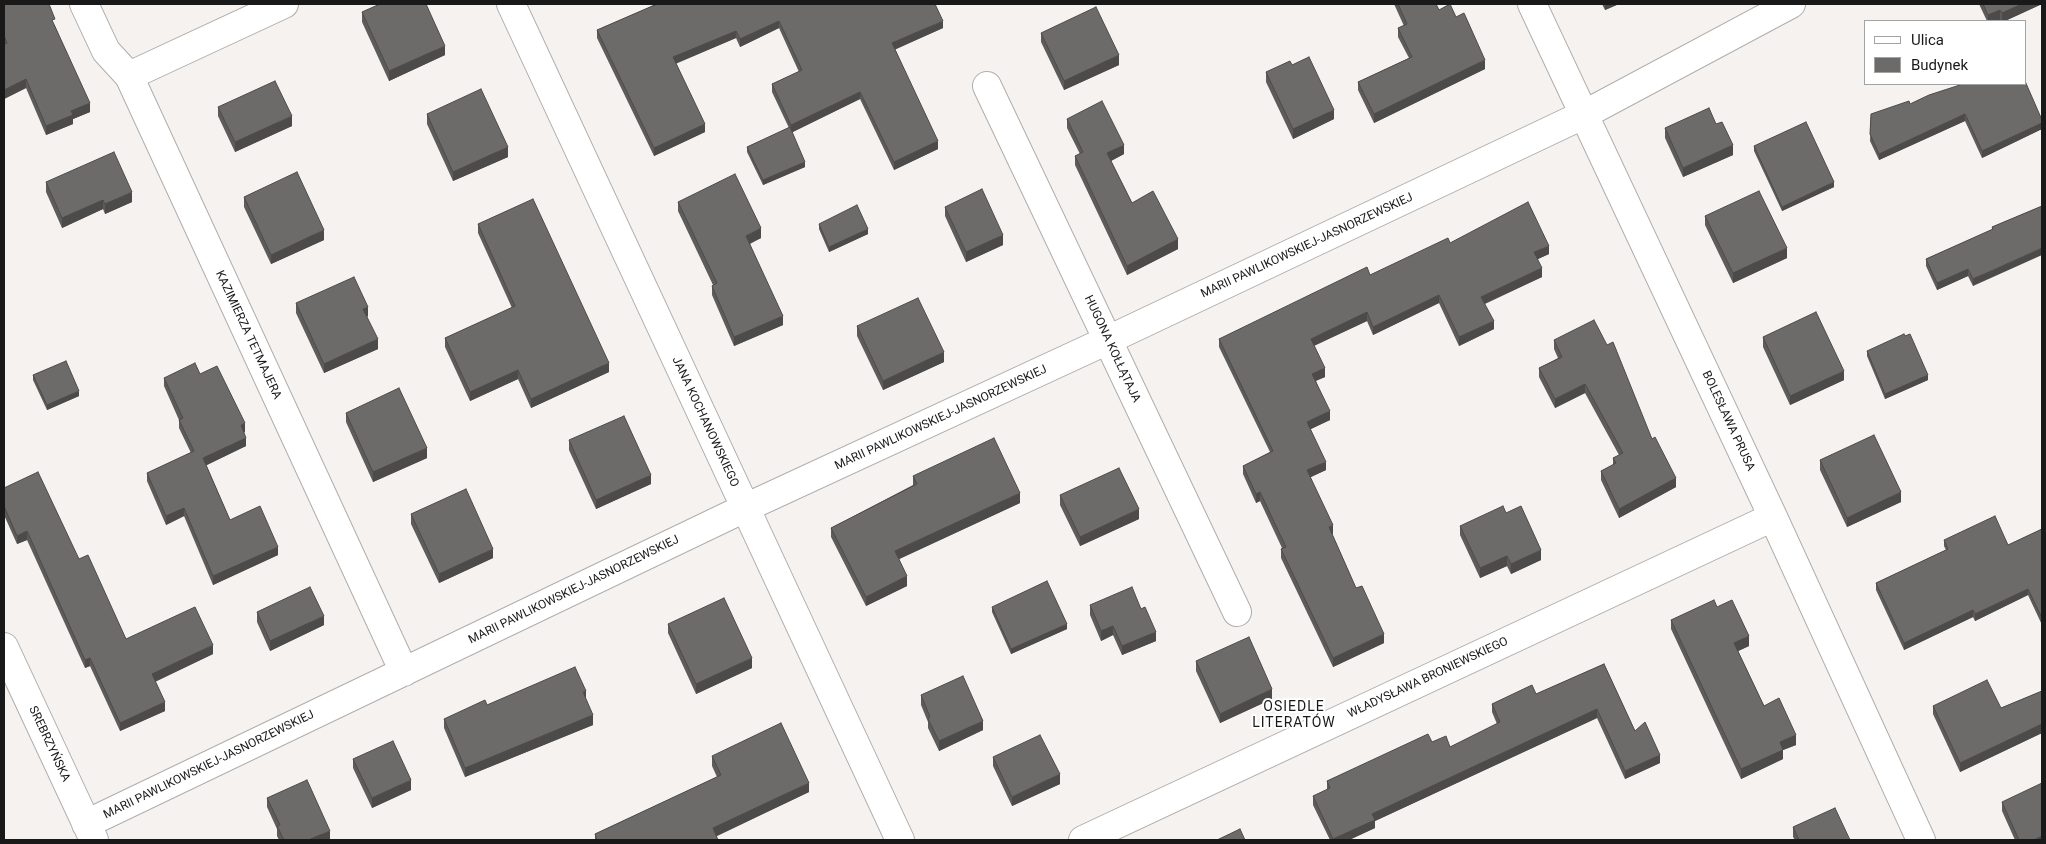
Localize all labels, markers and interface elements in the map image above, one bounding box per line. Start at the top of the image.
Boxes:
legend [1864,20,2026,85]
text: Ulica [1911,31,1944,49]
text: Budynek [1911,56,1968,74]
street label: MARII PAWLIKOWSKIEJ-JASNORZEWSKIEJ [1199,190,1415,302]
street label: KAZIMIERZA TETMAJERA [212,268,284,402]
street label: HUGONA KOŁŁĄTAJA [1081,293,1143,405]
street label: JANA KOCHANOWSKIEGO [668,354,742,490]
street label: MARII PAWLIKOWSKIEJ-JASNORZEWSKIEJ [833,362,1049,474]
street label: BOLESŁAWA PRUSA [1698,369,1758,473]
street label: MARII PAWLIKOWSKIEJ-JASNORZEWSKIEJ [466,533,682,647]
street label: WŁADYSŁAWA BRONIEWSKIEGO [1345,634,1511,722]
district label: OSIEDLE LITERATÓW [1251,699,1337,732]
street label: SREBRZYŃSKA [25,704,73,784]
street label: MARII PAWLIKOWSKIEJ-JASNORZEWSKIEJ [101,708,317,822]

